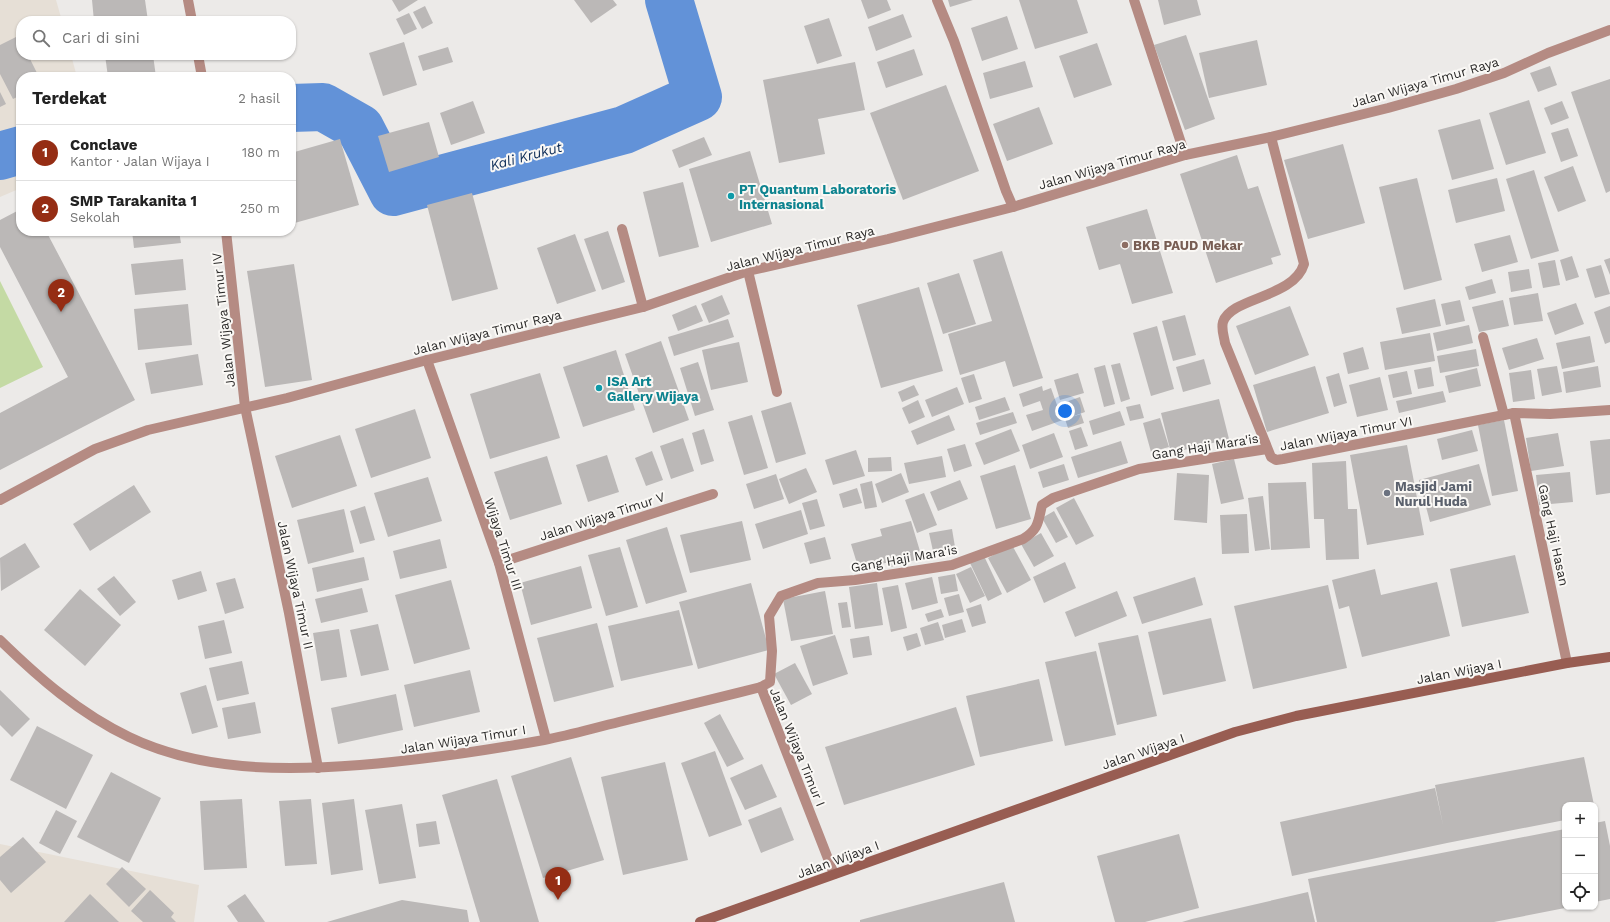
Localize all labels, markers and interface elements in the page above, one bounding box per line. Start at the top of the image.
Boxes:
search box [16,16,296,60]
icon: search [30,27,52,49]
text: Cari di sini [62,29,140,47]
street label: Jalan Wijaya Timur Raya [1350,54,1501,111]
text: Terdekat [32,88,107,108]
text: 2 hasil [238,91,280,106]
text: Conclave [70,136,137,154]
street label: Jalan Wijaya Timur Raya [1037,136,1188,193]
water label: Kali Krukut [488,139,564,173]
text: 1 [42,145,48,160]
text: 180 m [242,145,280,160]
text: Kantor · Jalan Wijaya I [70,154,210,169]
place label: PT Quantum Laboratoris Internasional [739,182,896,212]
marker: PT Quantum Laboratoris Internasional [726,191,736,201]
text: SMP Tarakanita 1 [70,192,197,210]
text: 2 [41,201,49,216]
text: 250 m [240,201,280,216]
text: Sekolah [70,210,120,225]
street label: Jalan Wijaya Timur Raya [724,223,877,274]
place label: BKB PAUD Mekar [1133,238,1243,253]
marker: BKB PAUD Mekar [1120,240,1130,250]
street label: Jalan Wijaya Timur IV [209,251,238,388]
pin: 2 [48,279,74,312]
street label: Jalan Wijaya Timur Raya [411,307,564,358]
place label: ISA Art Gallery Wijaya [607,374,699,404]
marker: ISA Art Gallery Wijaya [594,383,604,393]
your location [1055,401,1075,421]
street label: Jalan Wijaya Timur VI [1278,413,1414,454]
street label: Gang Haji Mara'is [1151,431,1260,462]
place label: Masjid Jami Nurul Huda [1395,479,1472,509]
street label: Gang Haji Hasan [1535,483,1572,587]
marker: Masjid Jami Nurul Huda [1382,488,1392,498]
street label: Jalan Wijaya Timur V [538,489,667,544]
street label: Wijaya Timur III [481,496,526,592]
street label: Jalan Wijaya Timur II [275,520,316,651]
street label: Gang Haji Mara'is [850,542,959,575]
street label: Jalan Wijaya I [1415,656,1503,687]
street label: Jalan Wijaya Timur I [767,686,828,809]
street label: Jalan Wijaya Timur I [399,722,527,757]
street label: Jalan Wijaya I [1100,730,1186,773]
map controls [1562,802,1598,910]
button: + [1562,802,1598,838]
street label: Jalan Wijaya I [795,838,881,881]
button: − [1562,838,1598,874]
pin: 1 [545,867,571,900]
button: locate [1562,874,1598,910]

